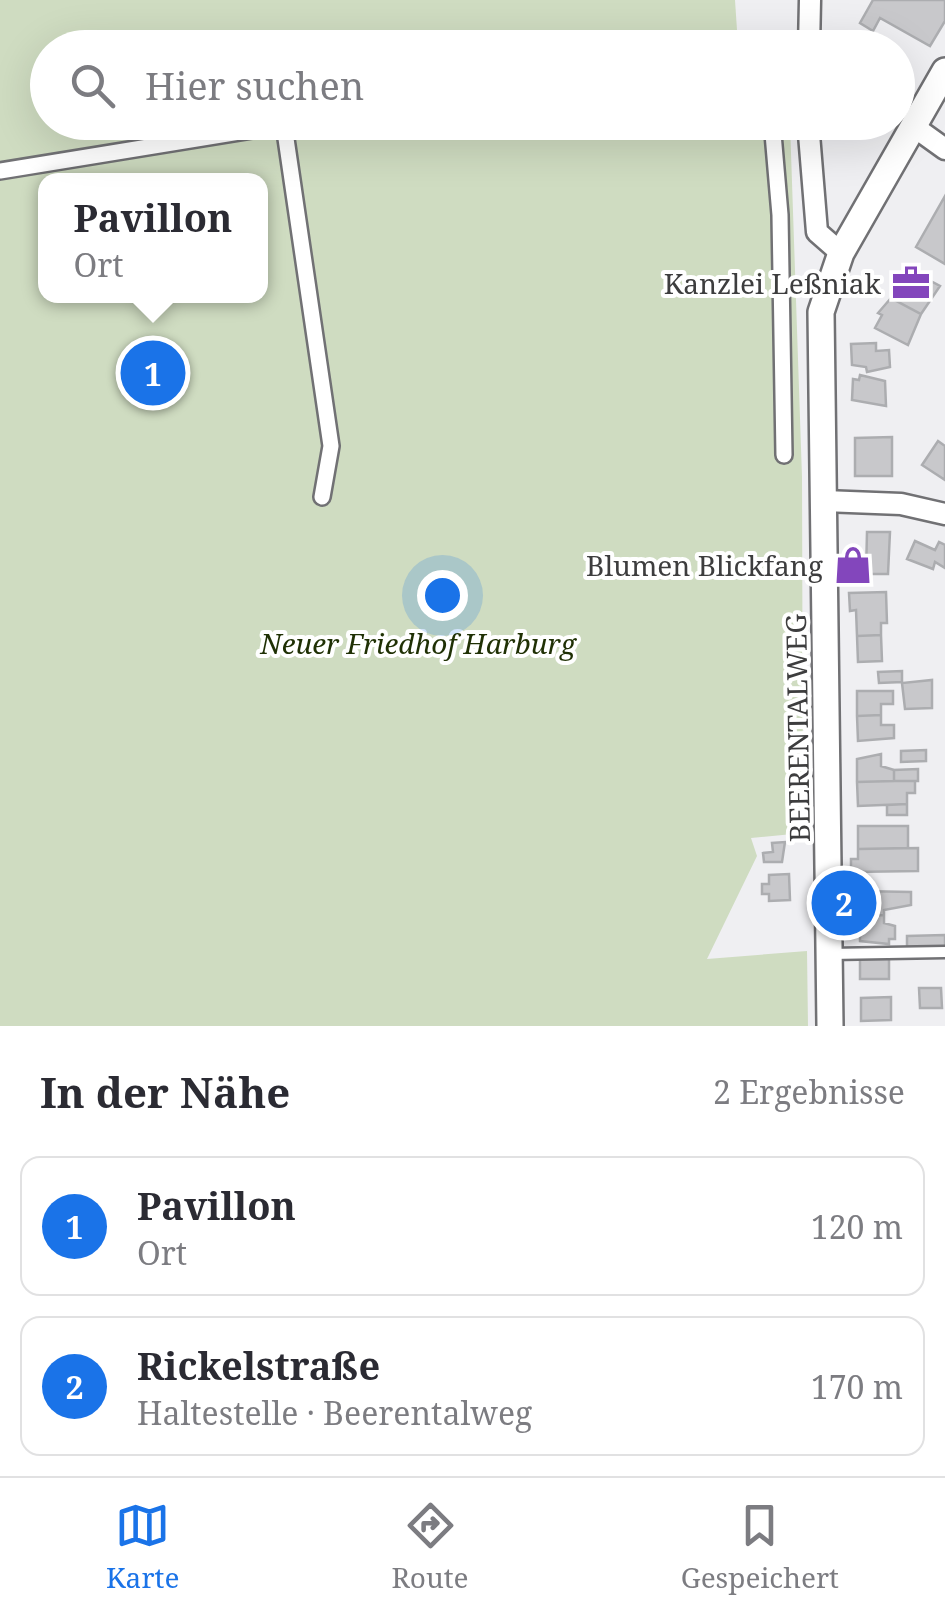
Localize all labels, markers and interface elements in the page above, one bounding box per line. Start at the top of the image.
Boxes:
search box [30,30,915,140]
icon: search [65,58,120,113]
text: Hier suchen [145,59,364,111]
popup [38,173,268,303]
text: Pavillon [74,191,232,243]
text: Ort [74,243,124,286]
office icon: Kanzlei Leßniak [890,262,932,304]
place label: Kanzlei Leßniak [664,264,882,302]
pin: 1 [120,336,186,410]
shop icon: Blumen Blickfang [832,544,874,586]
place label: Blumen Blickfang [586,546,823,584]
your location [417,570,468,621]
street label: BEERENTALWEG [776,613,818,843]
park label: Neuer Friedhof Harburg [259,624,577,662]
pin: 2 [812,866,876,940]
text: In der Nähe [40,1063,290,1120]
text: 2 Ergebnisse [713,1070,905,1113]
text: Pavillon [137,1179,296,1231]
text: 1 [65,1205,84,1248]
text: 120 m [811,1205,903,1248]
text: Ort [137,1231,187,1274]
text: Rickelstraße [137,1339,380,1391]
text: 2 [65,1365,84,1408]
text: 170 m [811,1365,903,1408]
text: Haltestelle · Beerentalweg [137,1391,532,1434]
tab: Karte [106,1498,179,1596]
tab: Route [391,1498,469,1596]
tab: Gespeichert [681,1498,839,1596]

